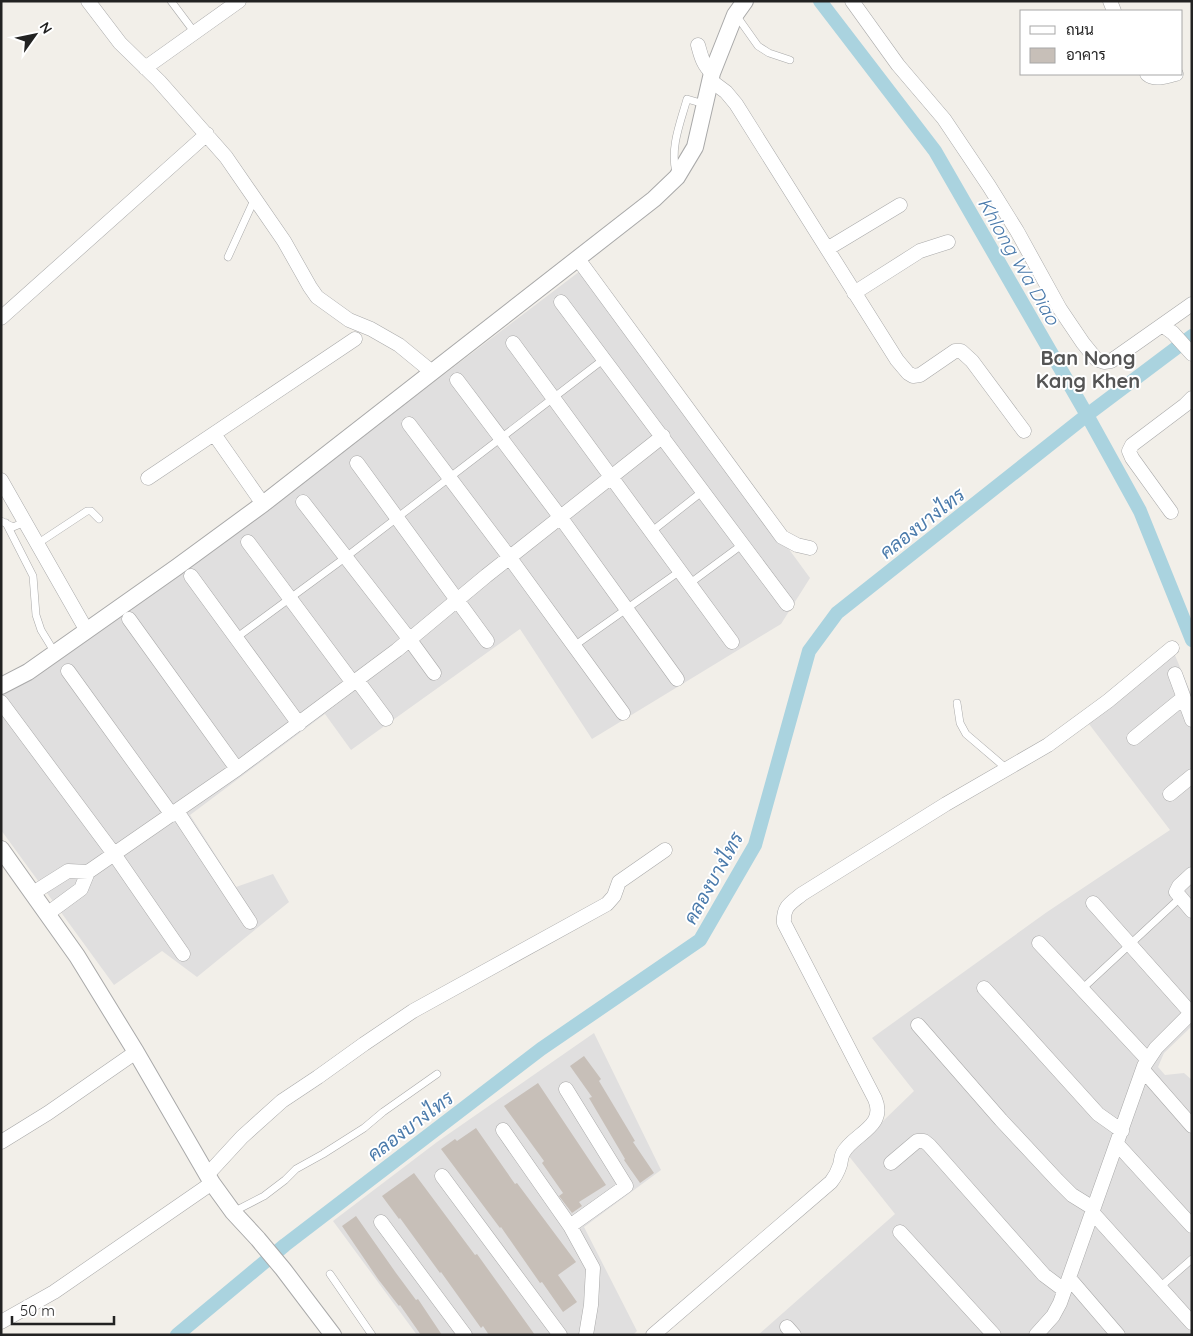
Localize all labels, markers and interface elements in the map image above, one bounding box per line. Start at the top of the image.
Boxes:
north arrow [10,10,60,60]
legend [1020,10,1183,75]
text: N [36,19,56,37]
text: ถนน [1066,20,1094,39]
text: อาคาร [1066,45,1106,64]
water label: Khlong Wa Diao [973,193,1066,330]
district label: Ban Nong Kang Khen [1036,345,1140,393]
water label: คลองบางไทร [875,482,970,564]
water label: คลองบางไทร [678,827,748,928]
water label: คลองบางไทร [362,1085,458,1166]
scale bar [12,1294,115,1326]
text: 50 m [20,1301,55,1320]

